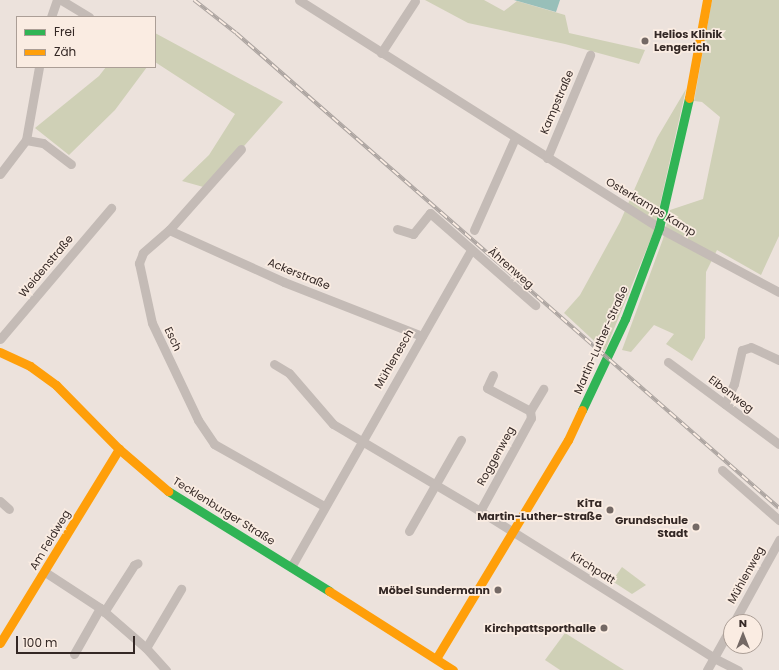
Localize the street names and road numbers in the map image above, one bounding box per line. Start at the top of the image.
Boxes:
street label: Kampstraße [538,68,576,136]
street label: Osterkamps Kamp [604,175,698,239]
street label: Weidenstraße [16,232,76,300]
street label: Ährenweg [486,245,536,291]
street label: Ackerstraße [266,255,332,293]
street label: Martin-Luther-Straße [571,284,631,396]
street label: Esch [162,325,184,353]
street label: Mühlenesch [372,327,416,391]
street label: Eibenweg [706,373,756,415]
street label: Roggenweg [474,424,518,488]
street label: Tecklenburger Straße [171,474,277,548]
street label: Am Feldweg [27,508,73,572]
street label: Mühlenweg [725,544,767,606]
street label: Kirchpatt [568,549,618,587]

